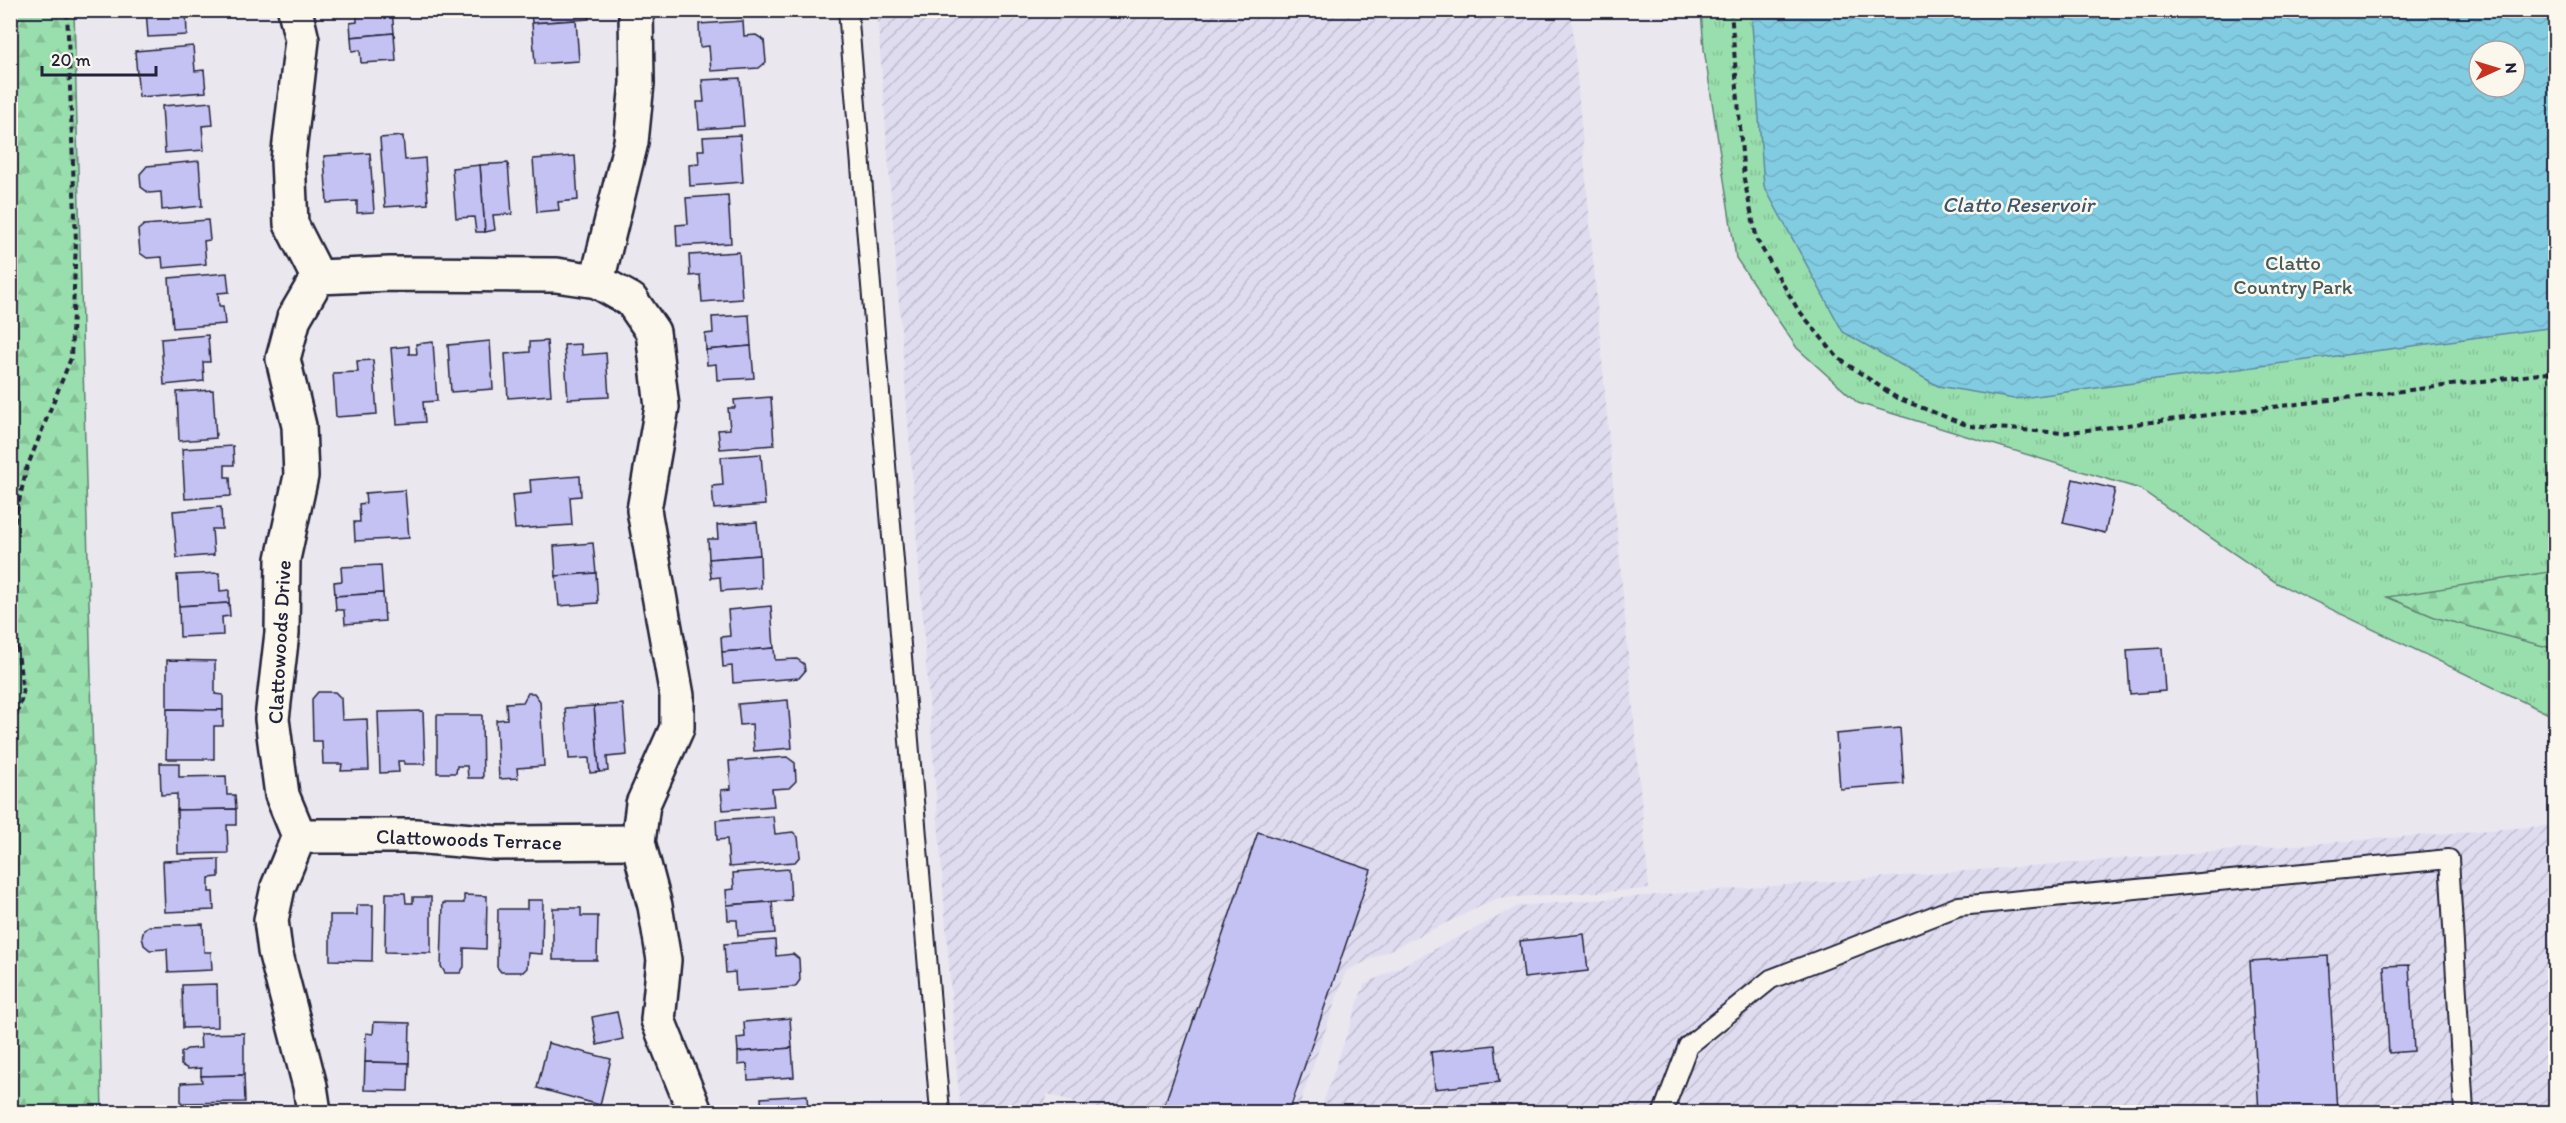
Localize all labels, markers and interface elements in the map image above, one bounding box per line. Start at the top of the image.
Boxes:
scale bar [42,39,156,77]
north arrow [2467,39,2527,99]
text: 20 m [51,49,91,71]
text: N [2502,62,2521,74]
water label: Clatto Reservoir [1942,191,2096,218]
park label: Clatto Country Park [2233,250,2353,299]
street label: Clattowoods Drive [262,559,296,725]
street label: Clattowoods Terrace [376,823,562,855]

